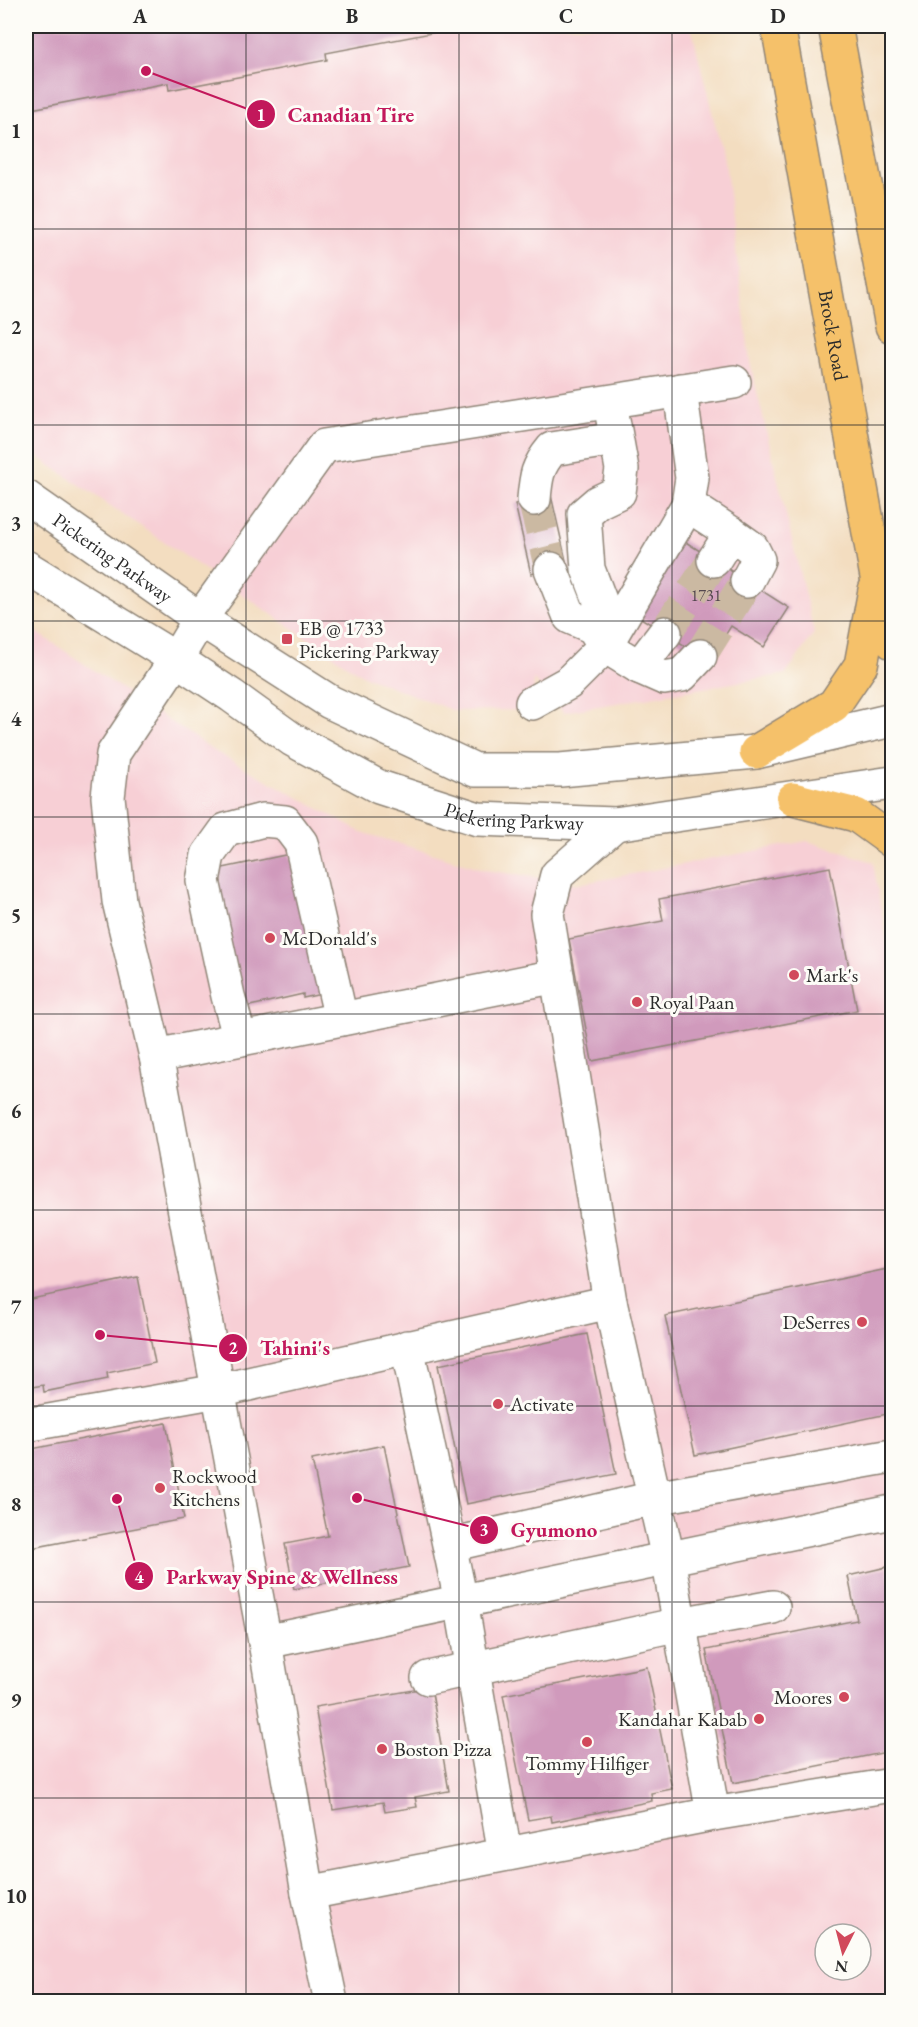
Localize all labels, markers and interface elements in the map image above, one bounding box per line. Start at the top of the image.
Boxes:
text: A [132,3,148,29]
text: B [346,3,358,29]
text: C [559,3,573,29]
text: D [770,3,786,29]
callout: Canadian Tire [246,95,427,134]
text: Canadian Tire [288,101,414,128]
text: 1 [256,103,266,126]
text: 1 [11,118,21,144]
street label: Brock Road [813,288,855,383]
text: 2 [11,314,22,340]
street label: Pickering Parkway [48,507,178,609]
text: 3 [11,510,21,536]
house number: 1731 [691,585,721,606]
place label: EB @ 1733 Pickering Parkway [299,615,439,664]
marker: EB @ 1733 Pickering Parkway [280,632,294,646]
text: 4 [11,706,22,732]
street label: Pickering Parkway [441,796,584,836]
text: 5 [11,902,21,928]
place label: McDonald's [282,925,377,951]
marker: McDonald's [263,931,277,945]
place label: Mark's [806,962,858,988]
marker: Mark's [787,968,801,982]
place label: Royal Paan [649,989,735,1015]
marker: Royal Paan [630,995,644,1009]
text: 6 [11,1098,22,1124]
text: 7 [11,1294,22,1320]
place label: DeSerres [782,1309,850,1335]
marker: DeSerres [855,1315,869,1329]
callout: Tahini's [218,1328,342,1367]
text: Tahini's [260,1334,330,1361]
text: 2 [228,1336,238,1359]
place label: Activate [509,1391,574,1417]
marker: Activate [491,1397,505,1411]
place label: Rockwood Kitchens [172,1463,258,1512]
marker: Rockwood Kitchens [153,1481,167,1495]
text: 8 [11,1491,21,1517]
callout: Gyumono [469,1510,610,1549]
text: Gyumono [511,1516,598,1543]
text: 3 [479,1518,489,1541]
callout: Parkway Spine & Wellness [124,1557,409,1596]
text: Parkway Spine & Wellness [166,1563,398,1590]
text: 4 [134,1565,144,1588]
place label: Moores [774,1684,832,1710]
text: 9 [11,1687,22,1713]
marker: Moores [837,1690,851,1704]
place label: Kandahar Kabab [618,1706,747,1732]
marker: Kandahar Kabab [752,1712,766,1726]
marker: Tommy Hilfiger [580,1735,594,1749]
place label: Boston Pizza [394,1736,492,1762]
marker: Boston Pizza [375,1742,389,1756]
place label: Tommy Hilfiger [525,1750,649,1776]
text: 10 [5,1883,27,1909]
north arrow [813,1922,873,1982]
text: N [834,1955,849,1978]

